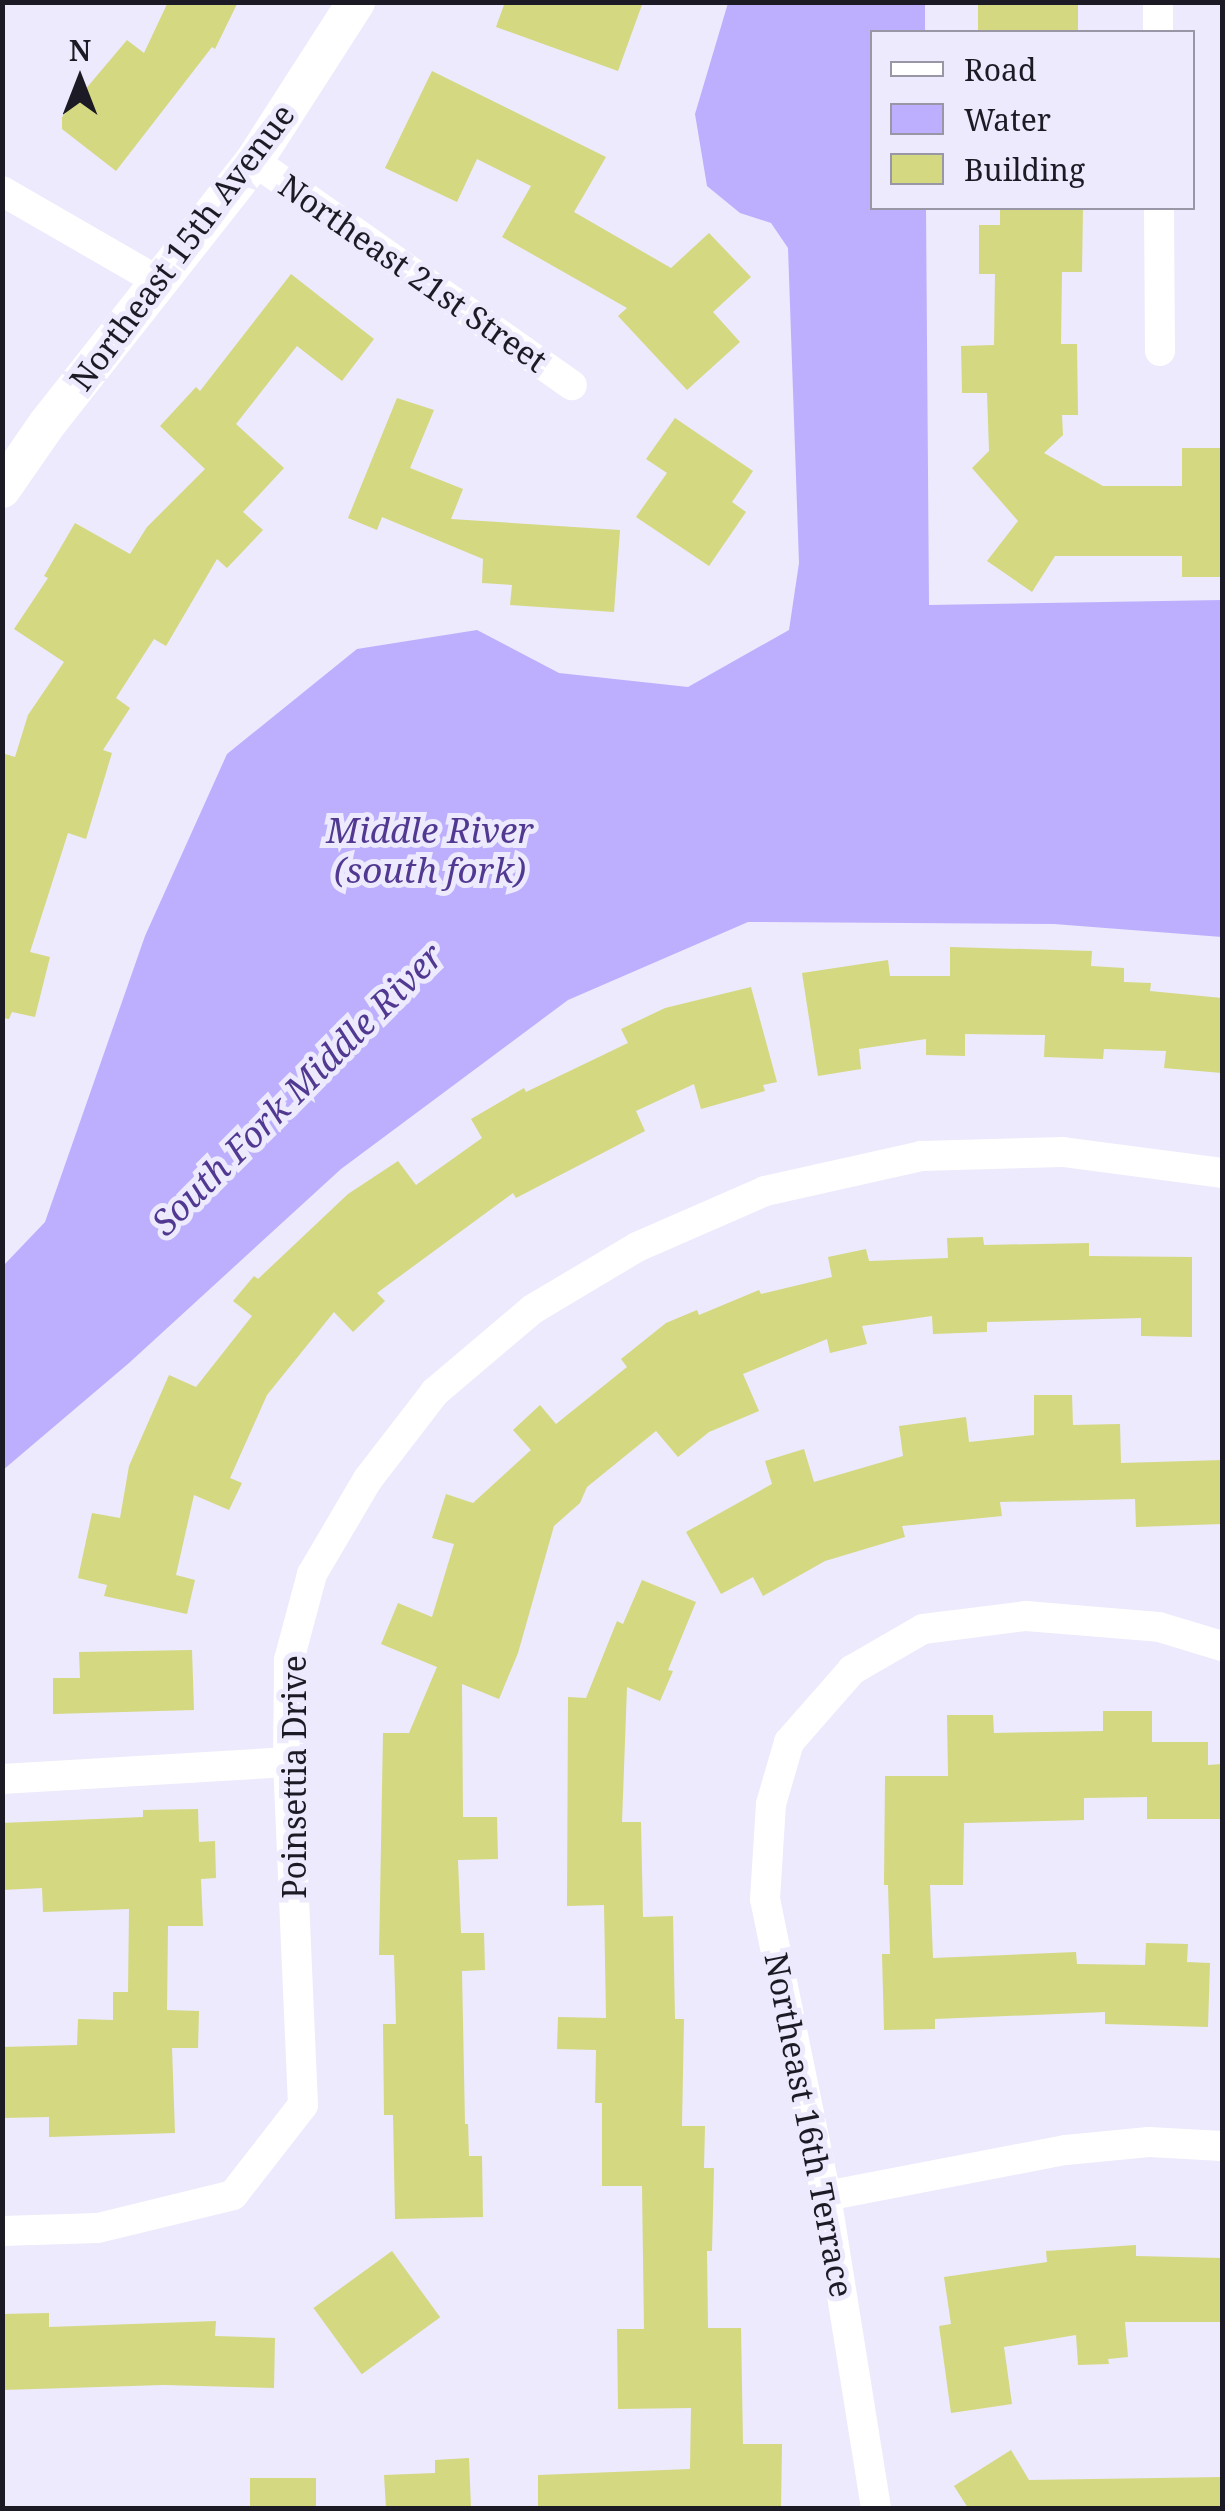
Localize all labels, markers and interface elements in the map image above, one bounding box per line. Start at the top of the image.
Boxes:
north arrow [30,30,130,130]
legend [870,30,1195,210]
text: N [69,31,91,69]
text: Road [964,49,1036,90]
street label: Northeast 15th Avenue [62,96,302,398]
text: Water [964,99,1051,140]
text: Building [964,149,1085,190]
street label: Northeast 21st Street [272,166,554,380]
water label: Middle River (south fork) [326,809,534,891]
water label: South Fork Middle River [142,934,452,1244]
street label: Poinsettia Drive [275,1655,313,1899]
street label: Northeast 16th Terrace [757,1950,861,2300]

